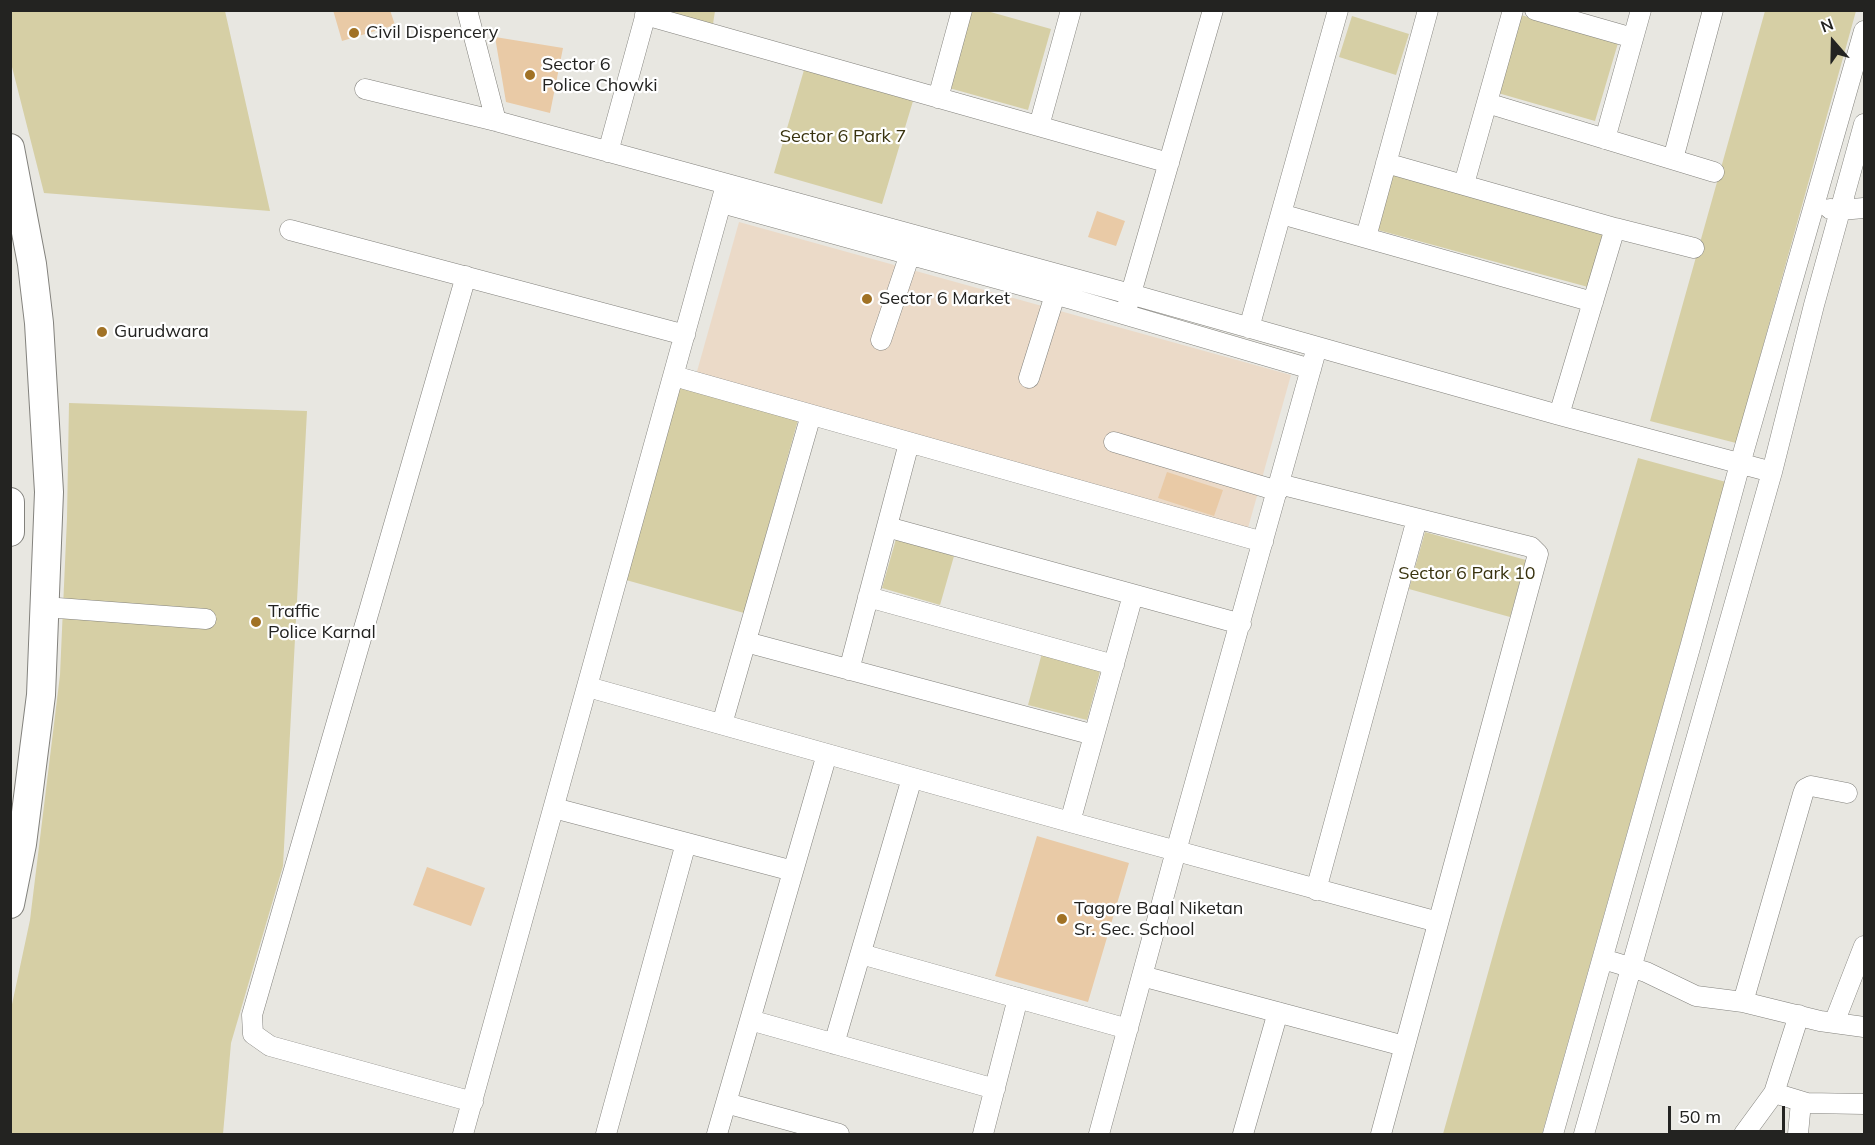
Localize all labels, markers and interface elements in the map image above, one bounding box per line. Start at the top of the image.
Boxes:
north arrow [1803,12,1863,72]
text: N [1818,14,1836,37]
place label: Civil Dispencery [366,22,498,44]
marker: Civil Dispencery [347,26,361,40]
place label: Sector 6 Police Chowki [542,54,658,97]
marker: Sector 6 Police Chowki [523,68,537,82]
park label: Sector 6 Park 7 [780,126,906,148]
place label: Sector 6 Market [879,288,1010,310]
marker: Sector 6 Market [860,292,874,306]
place label: Gurudwara [114,321,209,343]
marker: Gurudwara [95,325,109,339]
park label: Sector 6 Park 10 [1398,563,1536,585]
place label: Traffic Police Karnal [268,601,376,644]
marker: Traffic Police Karnal [249,615,263,629]
place label: Tagore Baal Niketan Sr. Sec. School [1074,898,1243,940]
marker: Tagore Baal Niketan Sr. Sec. School [1055,912,1069,926]
scale bar [1671,1094,1788,1132]
text: 50 m [1679,1105,1721,1128]

